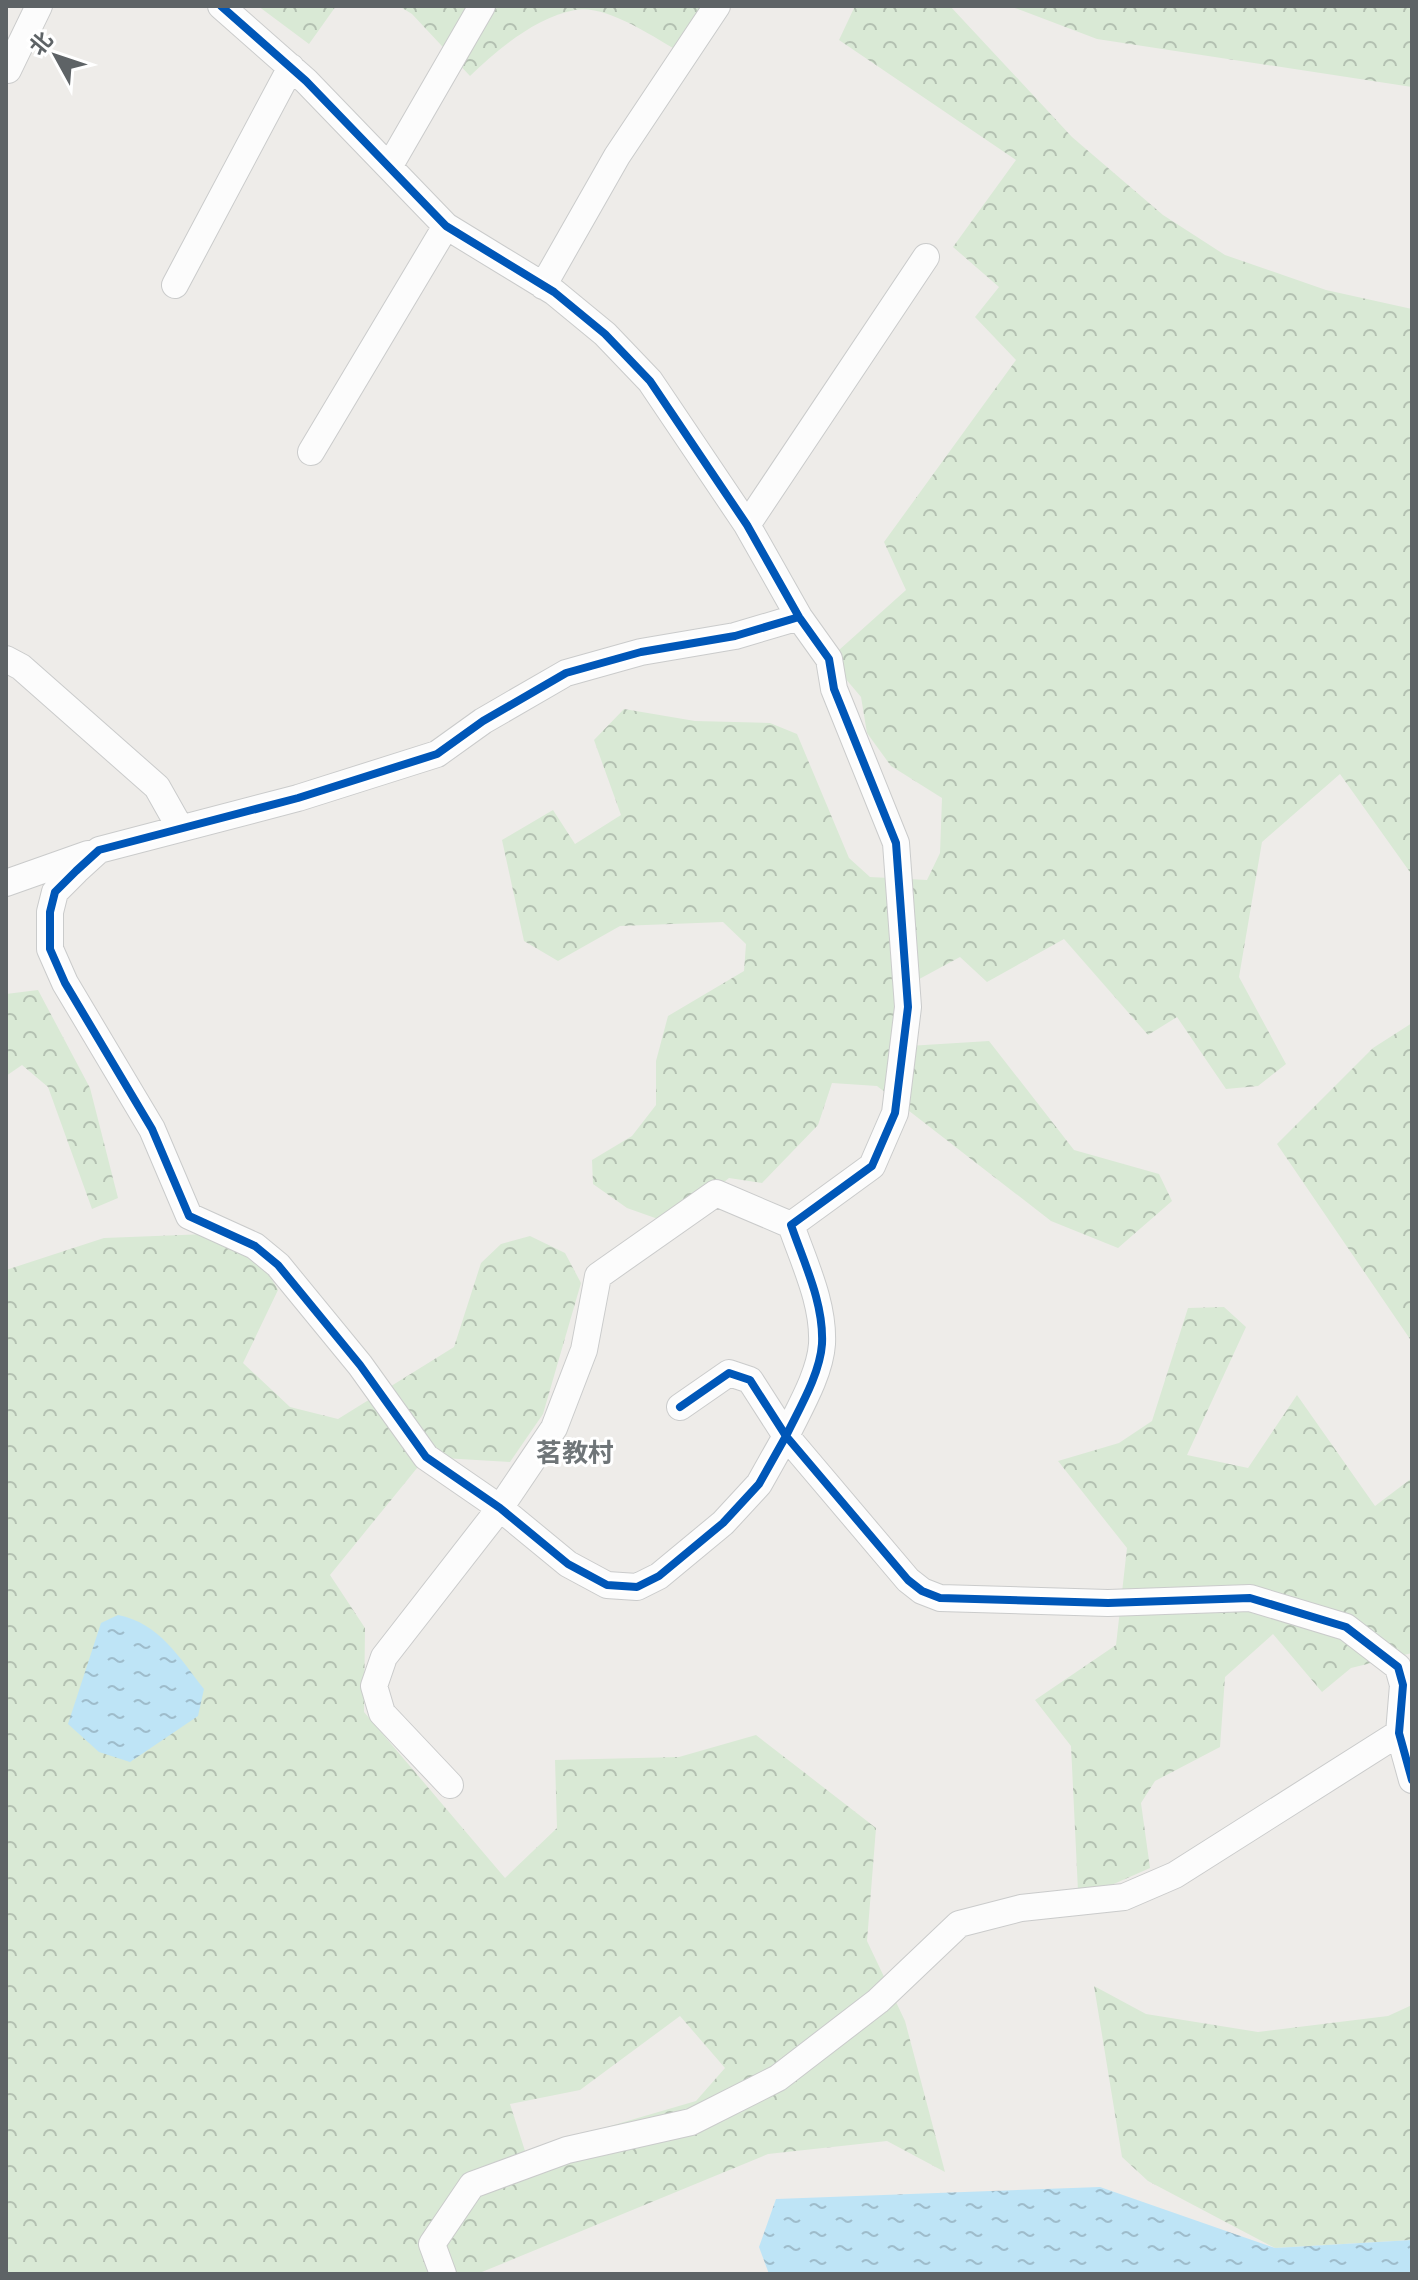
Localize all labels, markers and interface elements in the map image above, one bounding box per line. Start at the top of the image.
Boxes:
north arrow [16,16,96,96]
text: 北 [24,26,58,61]
district label: 茗教村 [536,1437,614,1469]

